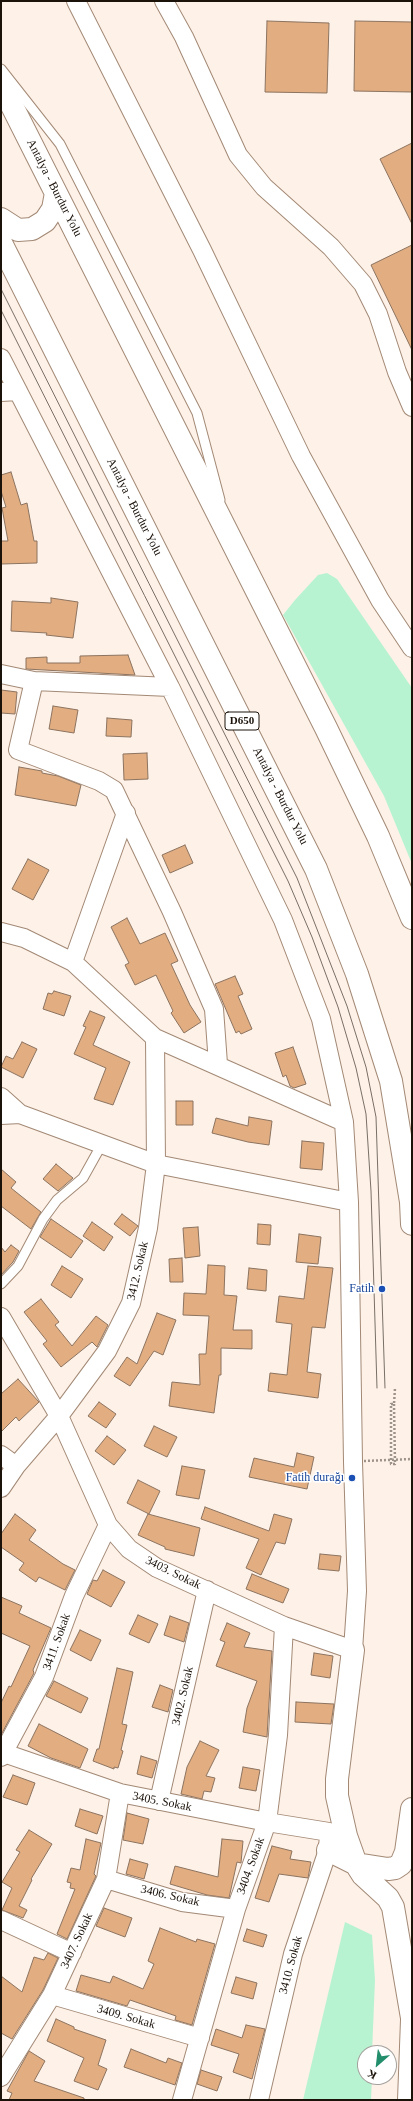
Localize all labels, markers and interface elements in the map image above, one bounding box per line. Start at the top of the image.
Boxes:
street label: Antalya - Burdur Yolu [23,137,85,239]
street label: Antalya - Burdur Yolu [103,456,165,558]
road number: D650 [225,712,259,730]
street label: Antalya - Burdur Yolu [249,745,311,847]
street label: 3412. Sokak [124,1240,152,1302]
place label: Fatih [349,1282,374,1296]
marker: Fatih [377,1284,387,1294]
place label: Fatih durağı [286,1471,344,1485]
marker: Fatih durağı [347,1473,357,1483]
street label: 3403. Sokak [143,1553,203,1593]
street label: 3411. Sokak [40,1612,74,1672]
street label: 3402. Sokak [169,1665,197,1727]
street label: 3405. Sokak [131,1789,193,1815]
street label: 3404. Sokak [234,1835,268,1897]
street label: 3406. Sokak [139,1882,201,1910]
street label: 3407. Sokak [58,1911,96,1971]
street label: 3410. Sokak [276,1934,306,1996]
street label: 3409. Sokak [95,2002,157,2032]
north arrow [357,2045,397,2085]
text: K [365,2067,378,2082]

